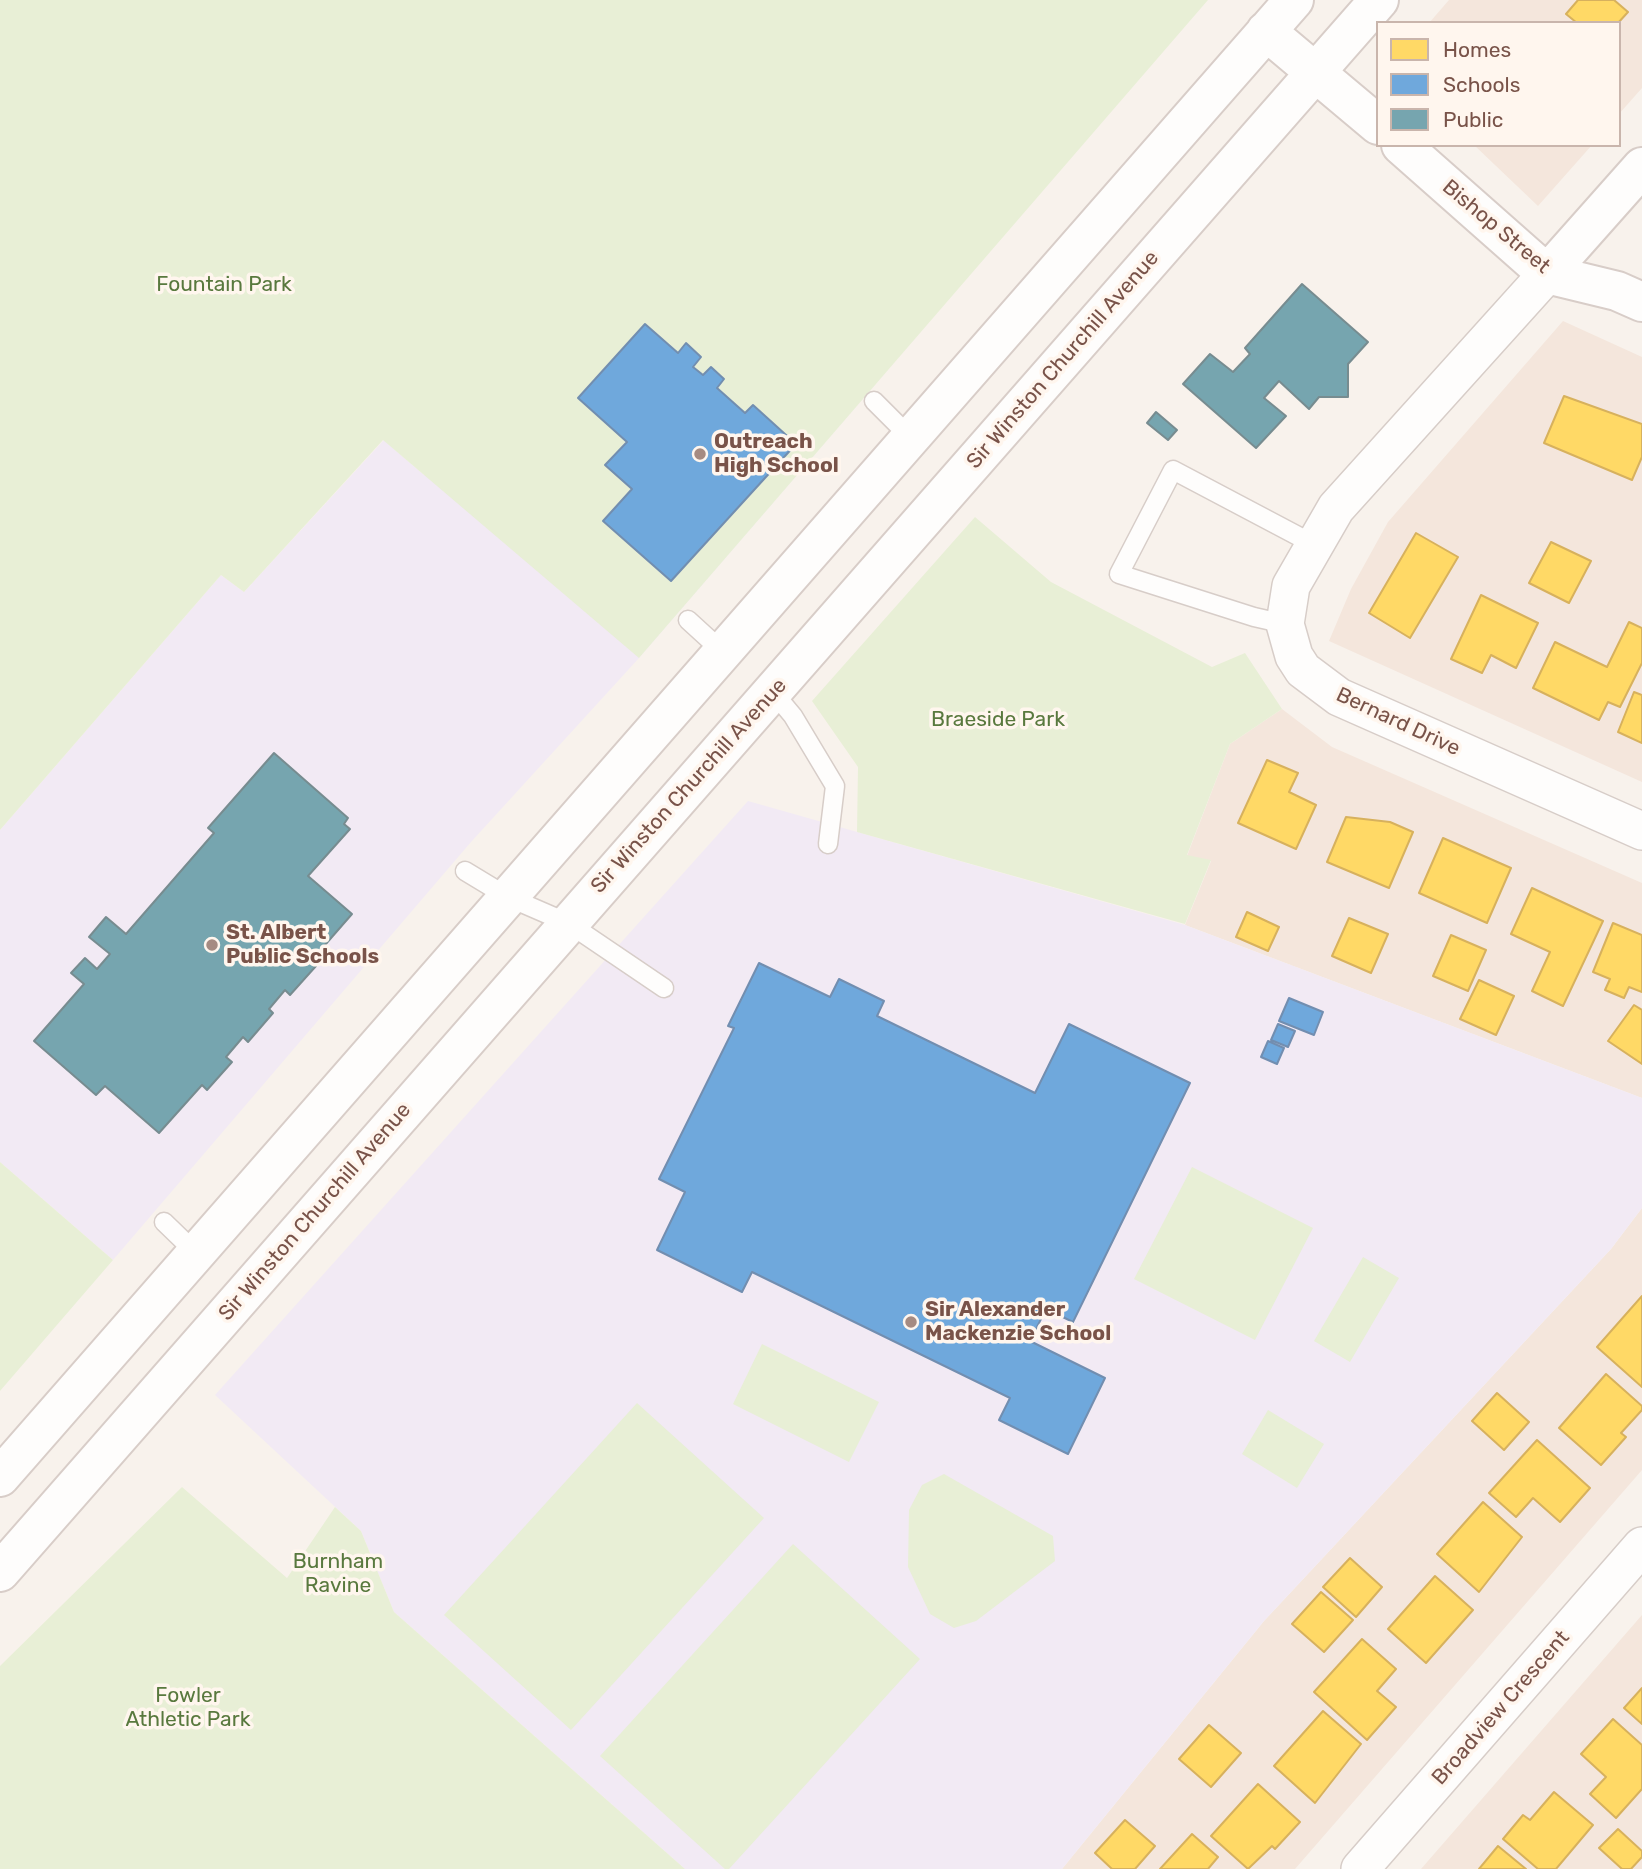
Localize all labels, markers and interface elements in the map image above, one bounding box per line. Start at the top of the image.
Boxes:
legend [1376,21,1621,147]
text: Homes [1443,37,1511,62]
text: Schools [1443,72,1520,97]
text: Public [1443,107,1503,132]
street label: Bishop Street [1437,175,1555,279]
street label: Sir Winston Churchill Avenue [962,246,1164,474]
park label: Fountain Park [156,272,292,298]
place label: Outreach High School [714,429,839,479]
marker: Outreach High School [692,446,708,462]
street label: Sir Winston Churchill Avenue [586,673,792,899]
street label: Bernard Drive [1332,682,1464,762]
park label: Braeside Park [931,707,1065,733]
place label: St. Albert Public Schools [226,920,379,970]
marker: St. Albert Public Schools [204,937,220,953]
street label: Sir Winston Churchill Avenue [214,1098,416,1326]
place label: Sir Alexander Mackenzie School [925,1297,1111,1347]
marker: Sir Alexander Mackenzie School [903,1314,919,1330]
park label: Burnham Ravine [293,1549,383,1599]
street label: Broadview Crescent [1427,1626,1575,1790]
park label: Fowler Athletic Park [125,1683,251,1733]

